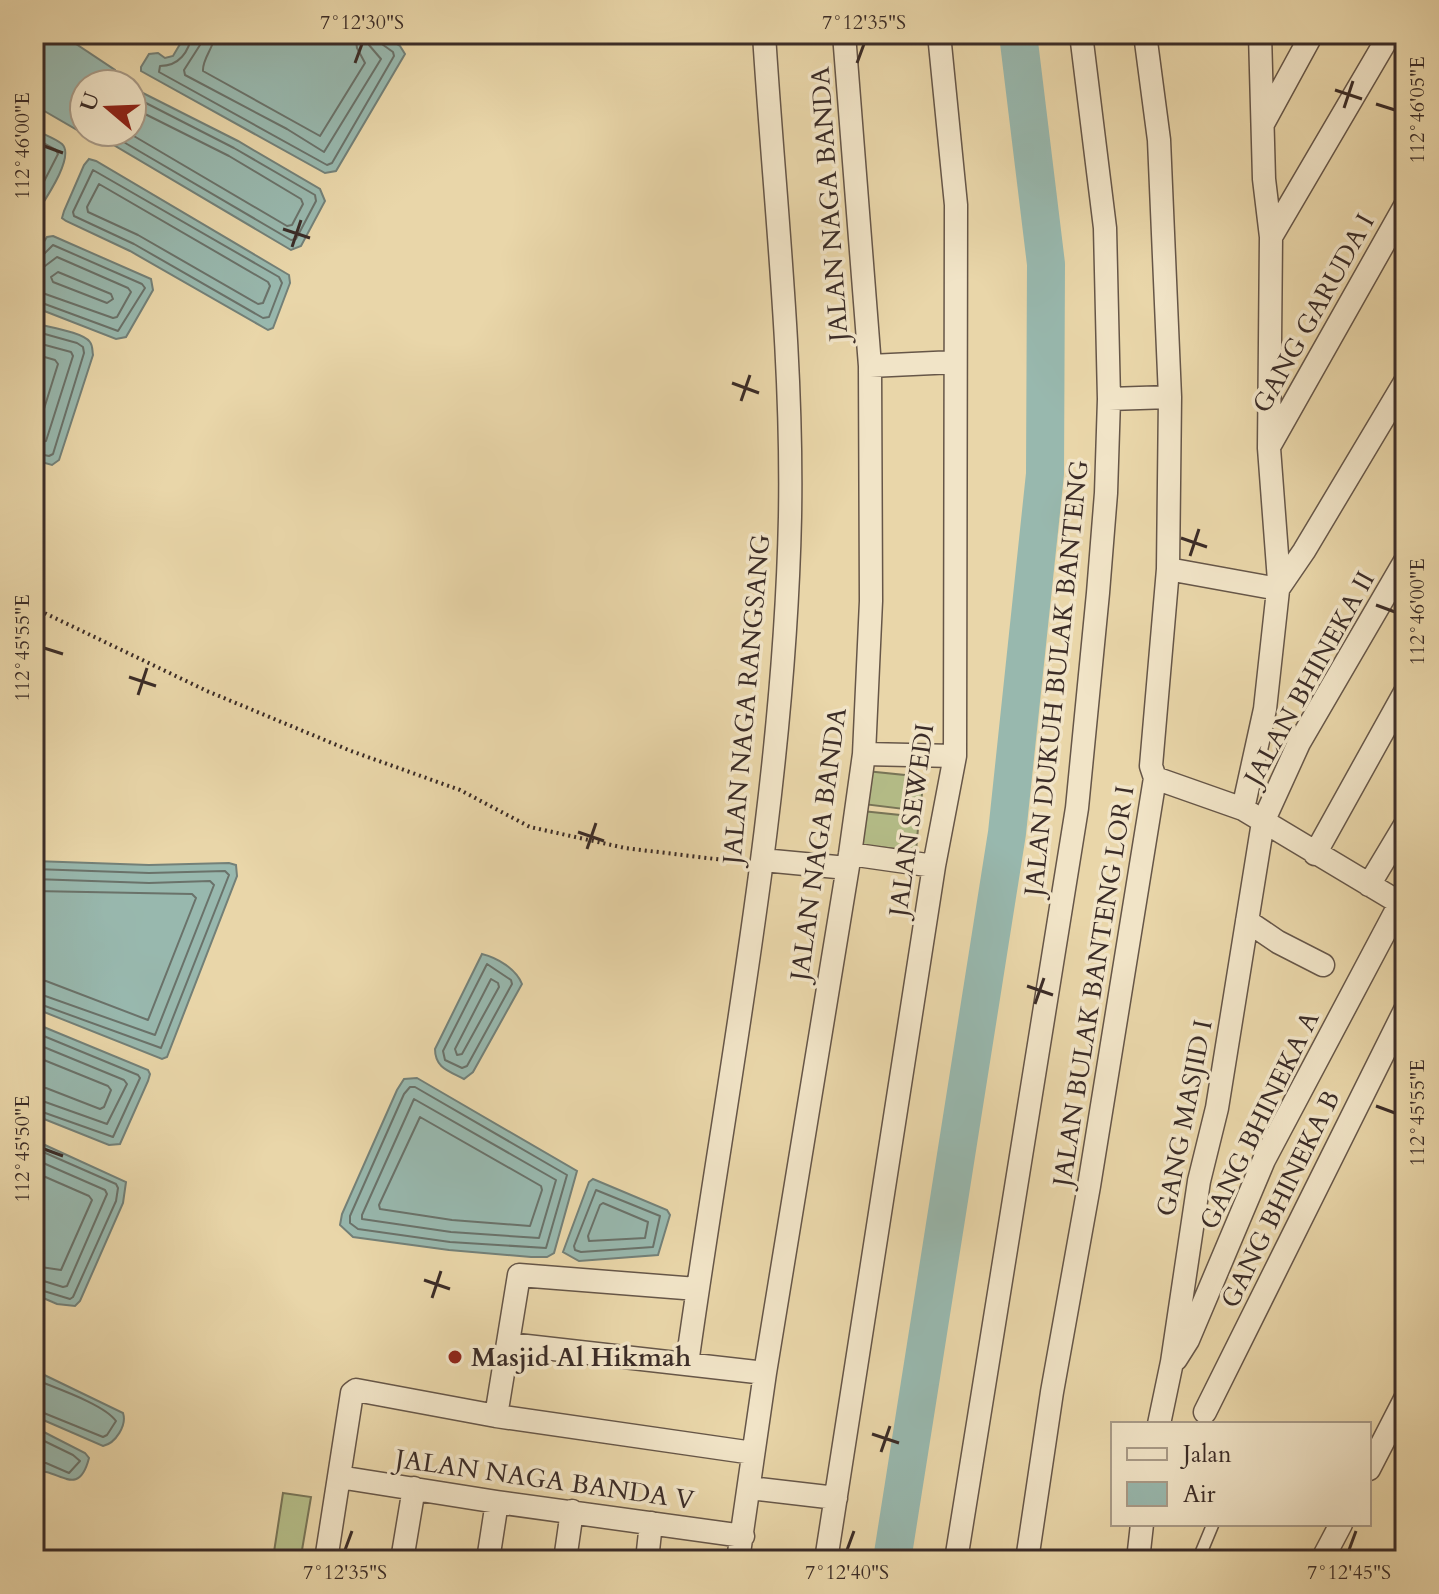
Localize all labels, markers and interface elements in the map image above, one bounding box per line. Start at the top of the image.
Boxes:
text: 7°12'30"S [320,9,404,36]
text: 7°12'35"S [822,9,906,36]
text: 112°46'05"E [1404,57,1431,163]
street label: JALAN NAGA BANDA [802,65,857,347]
north arrow [68,68,148,148]
text: U [73,88,107,115]
text: 112°46'00"E [9,93,36,199]
street label: GANG GARUDA I [1244,207,1383,419]
street label: JALAN DUKUH BULAK BANTENG [1016,458,1097,902]
street label: JALAN NAGA RANGSANG [714,533,778,869]
text: 112°46'00"E [1404,559,1431,665]
street label: JALAN BHINEKA II [1234,565,1383,795]
text: 112°45'55"E [9,595,36,701]
street label: JALAN NAGA BANDA [781,705,855,987]
street label: JALAN SEWEDI [880,721,942,923]
street label: JALAN BULAK BANTENG LOR I [1044,783,1142,1193]
street label: GANG BHINEKA A [1191,1005,1328,1235]
street label: GANG MASJID I [1148,1017,1221,1219]
text: 112°45'55"E [1404,1060,1431,1166]
street label: GANG BHINEKA B [1213,1085,1348,1314]
text: 112°45'50"E [9,1096,36,1202]
place label: Masjid Al Hikmah [471,1340,691,1375]
marker: Masjid Al Hikmah [446,1348,464,1366]
legend [1111,1422,1371,1526]
text: Jalan [1180,1438,1232,1471]
street label: JALAN NAGA BANDA V [389,1441,698,1518]
text: Air [1183,1478,1216,1511]
text: 7°12'35"S [303,1559,387,1586]
text: 7°12'40"S [805,1559,889,1586]
text: 7°12'45"S [1307,1559,1391,1586]

